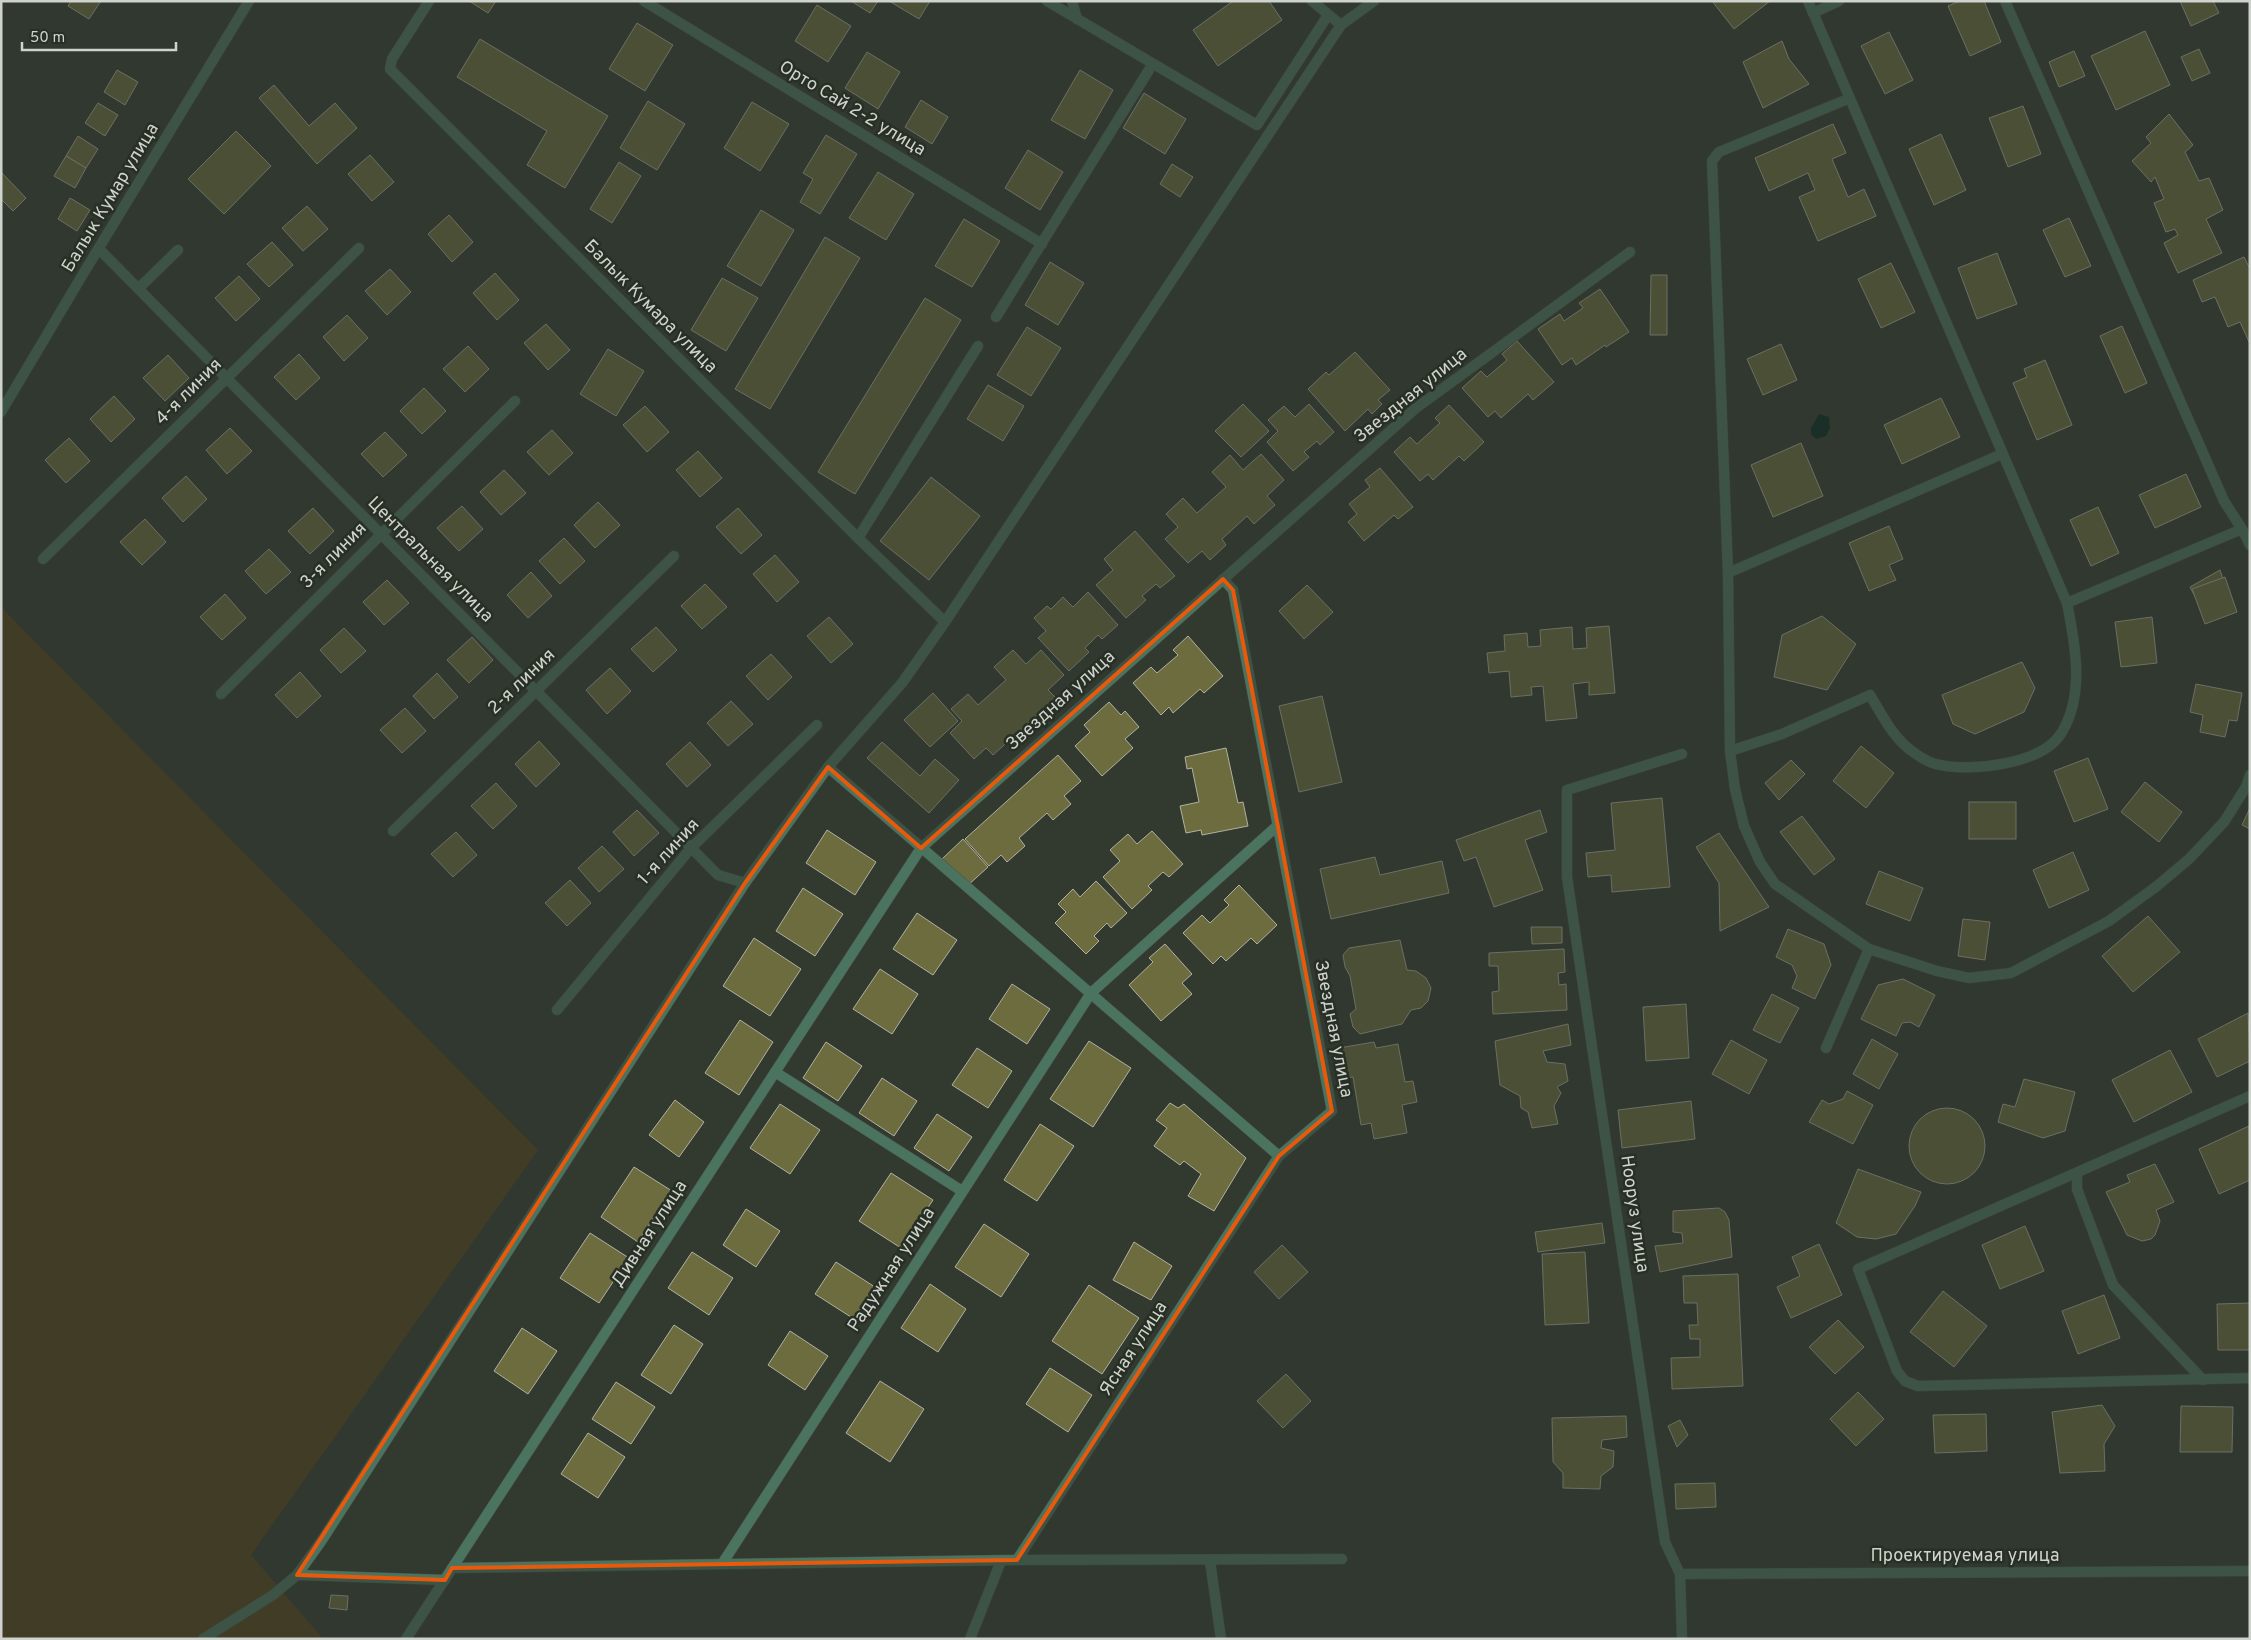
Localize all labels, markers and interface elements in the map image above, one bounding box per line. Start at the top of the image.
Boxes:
scale bar [22,20,176,52]
text: 50 m [30,29,65,48]
street label: Орто Сай 2-2 улица [774,56,930,162]
street label: Балык Кумар улица [57,119,165,277]
street label: Балык Кумара улица [578,235,722,379]
street label: Звездная улица [1350,343,1472,449]
street label: 4-я линия [151,354,227,430]
street label: Центральная улица [362,492,498,628]
street label: 3-я линия [296,518,372,594]
street label: 2-я линия [483,644,561,720]
street label: Звездная улица [1002,646,1120,756]
street label: 1-я линия [633,814,705,890]
street label: Звездная улица [1308,958,1358,1100]
street label: Нооруз улица [1614,1154,1654,1274]
street label: Дивная улица [607,1176,693,1292]
street label: Радужная улица [843,1203,941,1337]
street label: Ясная улица [1095,1297,1173,1401]
street label: Проектируемая улица [1870,1545,2060,1568]

